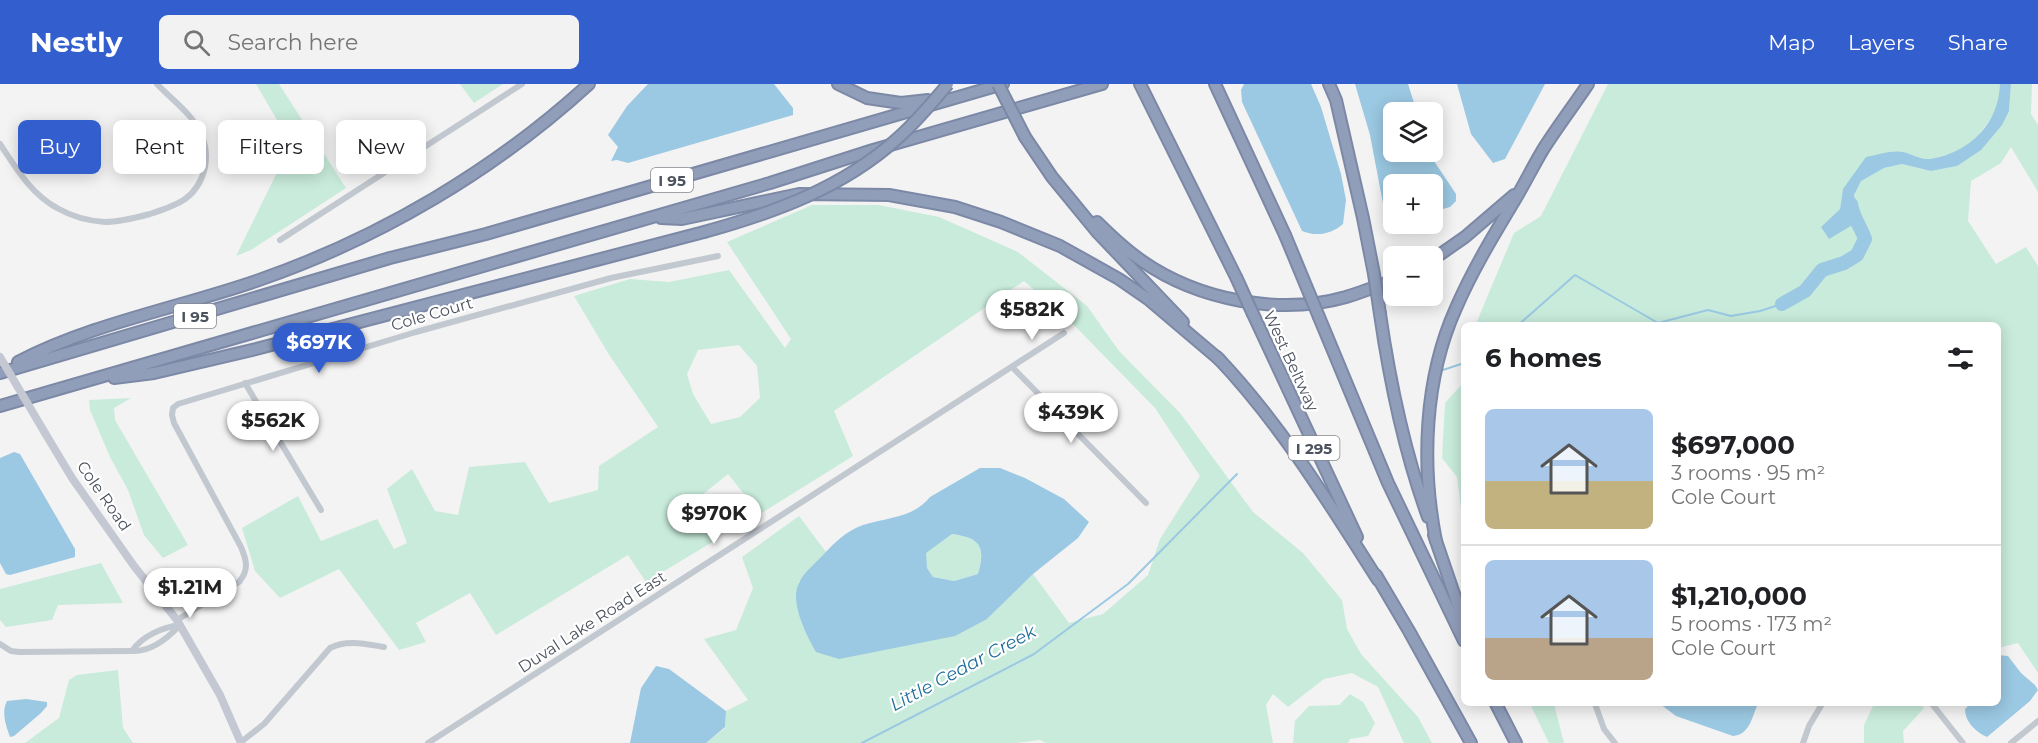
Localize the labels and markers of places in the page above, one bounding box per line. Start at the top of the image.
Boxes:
pin: $582K [990,290,1074,341]
pin: $697K [277,323,361,374]
pin: $439K [1029,393,1113,444]
pin: $562K [231,401,315,452]
pin: $970K [672,494,756,545]
pin: $1.21M [141,568,239,619]

